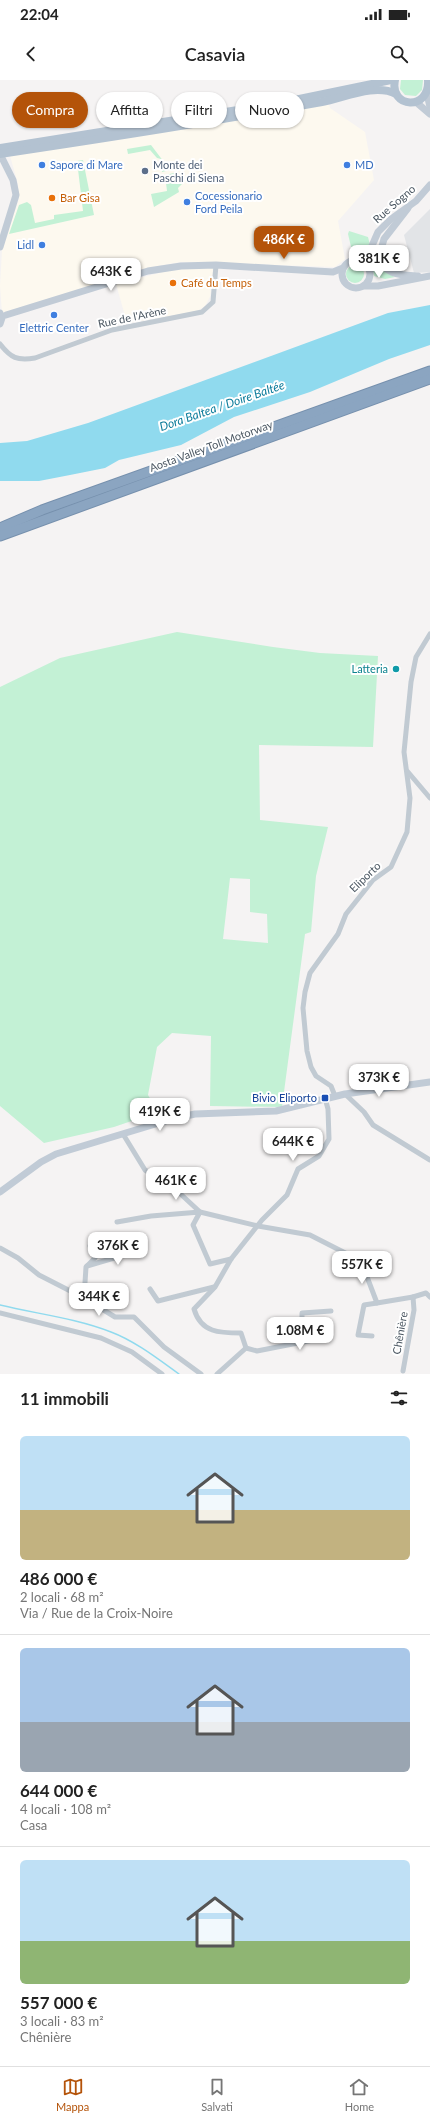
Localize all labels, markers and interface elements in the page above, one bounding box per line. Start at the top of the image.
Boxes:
text: 22:04 [20,5,59,23]
icon: back [20,43,42,65]
text: Casavia [185,43,245,65]
icon: search [388,43,410,65]
chip: Compra [12,92,88,128]
chip: Affitta [96,92,163,128]
chip: Filtri [171,92,227,128]
chip: Nuovo [235,92,304,128]
place label: Sapore di Mare [50,158,123,171]
place label: Monte dei Paschi di Siena [153,158,224,184]
place label: MD [355,158,374,171]
marker: Sapore di Mare [37,160,47,170]
marker: MD [342,160,352,170]
marker: Monte dei Paschi di Siena [140,166,150,176]
street label: Rue Sogno [370,182,417,225]
place label: Cocessionario Ford Peila [195,189,262,215]
place label: Bar Gisa [60,191,100,204]
marker: Bar Gisa [47,193,57,203]
marker: Cocessionario Ford Peila [182,197,192,207]
pin: 486K € [251,226,317,260]
text: 486K € [263,231,305,247]
place label: Lidl [17,238,34,251]
marker: Lidl [37,240,47,250]
pin: 381K € [346,245,412,279]
text: 381K € [358,250,400,266]
pin: 643K € [78,258,144,292]
text: 643K € [90,263,132,279]
place label: Café du Temps [181,276,252,289]
marker: Café du Temps [168,278,178,288]
street label: Rue de l'Arène [97,303,167,330]
marker: Elettric Center [49,310,59,320]
place label: Elettric Center [19,321,89,334]
water label: Dora Baltea / Doire Baltée [157,377,287,434]
street label: Aosta Valley Toll Motorway [147,417,275,474]
place label: Latteria [352,662,388,675]
marker: Latteria [391,664,401,674]
street label: Eliporto [346,859,383,895]
pin: 373K € [346,1064,412,1098]
text: 373K € [358,1069,400,1085]
place label: Bivio Eliporto [252,1091,317,1104]
marker: Bivio Eliporto [320,1093,330,1103]
pin: 419K € [127,1098,193,1132]
text: 419K € [139,1103,181,1119]
pin: 644K € [260,1128,326,1162]
text: 644K € [272,1133,314,1149]
pin: 461K € [143,1167,209,1201]
text: 461K € [155,1172,197,1188]
pin: 376K € [85,1232,151,1266]
text: 376K € [97,1237,139,1253]
pin: 557K € [329,1251,395,1285]
text: 557K € [341,1256,383,1272]
pin: 344K € [66,1283,132,1317]
text: 344K € [78,1288,120,1304]
street label: Chênière [389,1310,410,1355]
pin: 1.08M € [263,1317,337,1351]
text: 1.08M € [276,1322,324,1338]
icon: filters [388,1387,410,1409]
text: 11 immobili [20,1388,109,1409]
icon: home [179,1462,251,1534]
text: 486 000 € [20,1568,97,1589]
text: 2 locali · 68 m² [20,1589,104,1605]
text: Via / Rue de la Croix-Noire [20,1605,173,1621]
icon: home [179,1674,251,1746]
text: 644 000 € [20,1780,97,1801]
text: 4 locali · 108 m² [20,1801,111,1817]
text: Casa [20,1817,47,1833]
icon: home [179,1886,251,1958]
text: 557 000 € [20,1992,97,2013]
text: 3 locali · 83 m² [20,2013,104,2029]
text: Chênière [20,2029,71,2045]
tab: Mappa [56,2076,89,2113]
tab: Salvati [201,2076,233,2113]
tab: Home [345,2076,374,2113]

